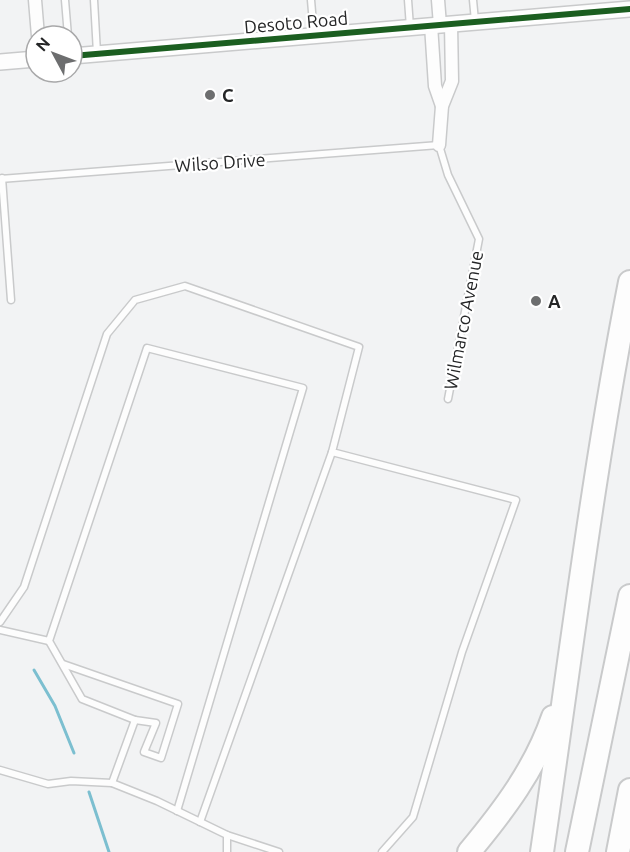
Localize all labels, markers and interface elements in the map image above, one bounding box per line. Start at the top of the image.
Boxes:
street label: Desoto Road [243,7,349,37]
north arrow [24,24,84,84]
text: N [32,34,53,55]
place label: C [222,85,234,105]
marker: C [203,88,217,102]
street label: Wilso Drive [174,149,266,175]
street label: Wilmarco Avenue [440,249,486,391]
place label: A [548,291,561,311]
marker: A [529,294,543,308]

